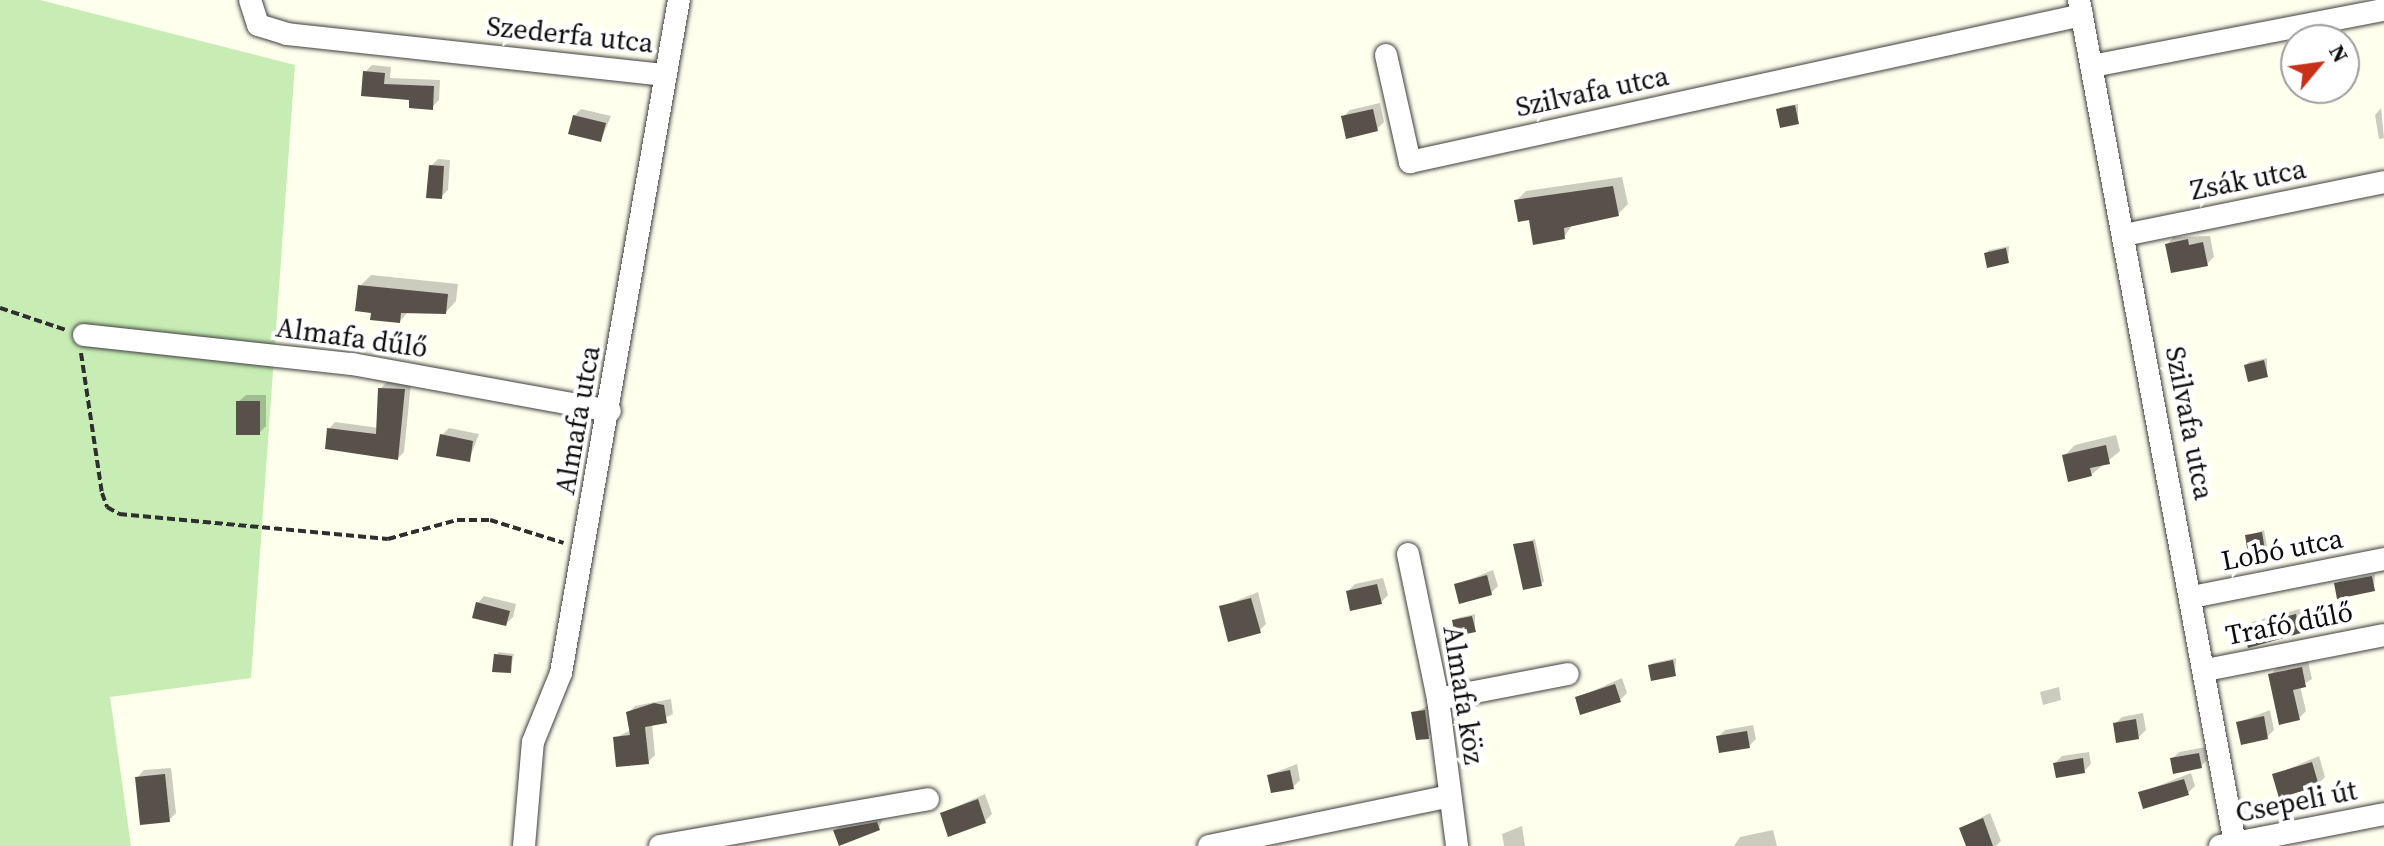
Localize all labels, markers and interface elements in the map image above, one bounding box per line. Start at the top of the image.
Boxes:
street label: Szederfa utca [485,9,655,59]
north arrow [2280,24,2360,104]
text: N [2322,39,2356,68]
street label: Szilvafa utca [1512,58,1672,124]
street label: Zsák utca [2187,151,2309,207]
street label: Almafa dűlő [274,310,430,364]
street label: Almafa utca [547,343,607,497]
street label: Szilvafa utca [2159,343,2221,503]
street label: Lobó utca [2218,521,2346,577]
street label: Trafó dűlő [2223,594,2355,652]
street label: Almafa köz [1436,623,1492,767]
street label: Csepeli út [2233,773,2359,829]

